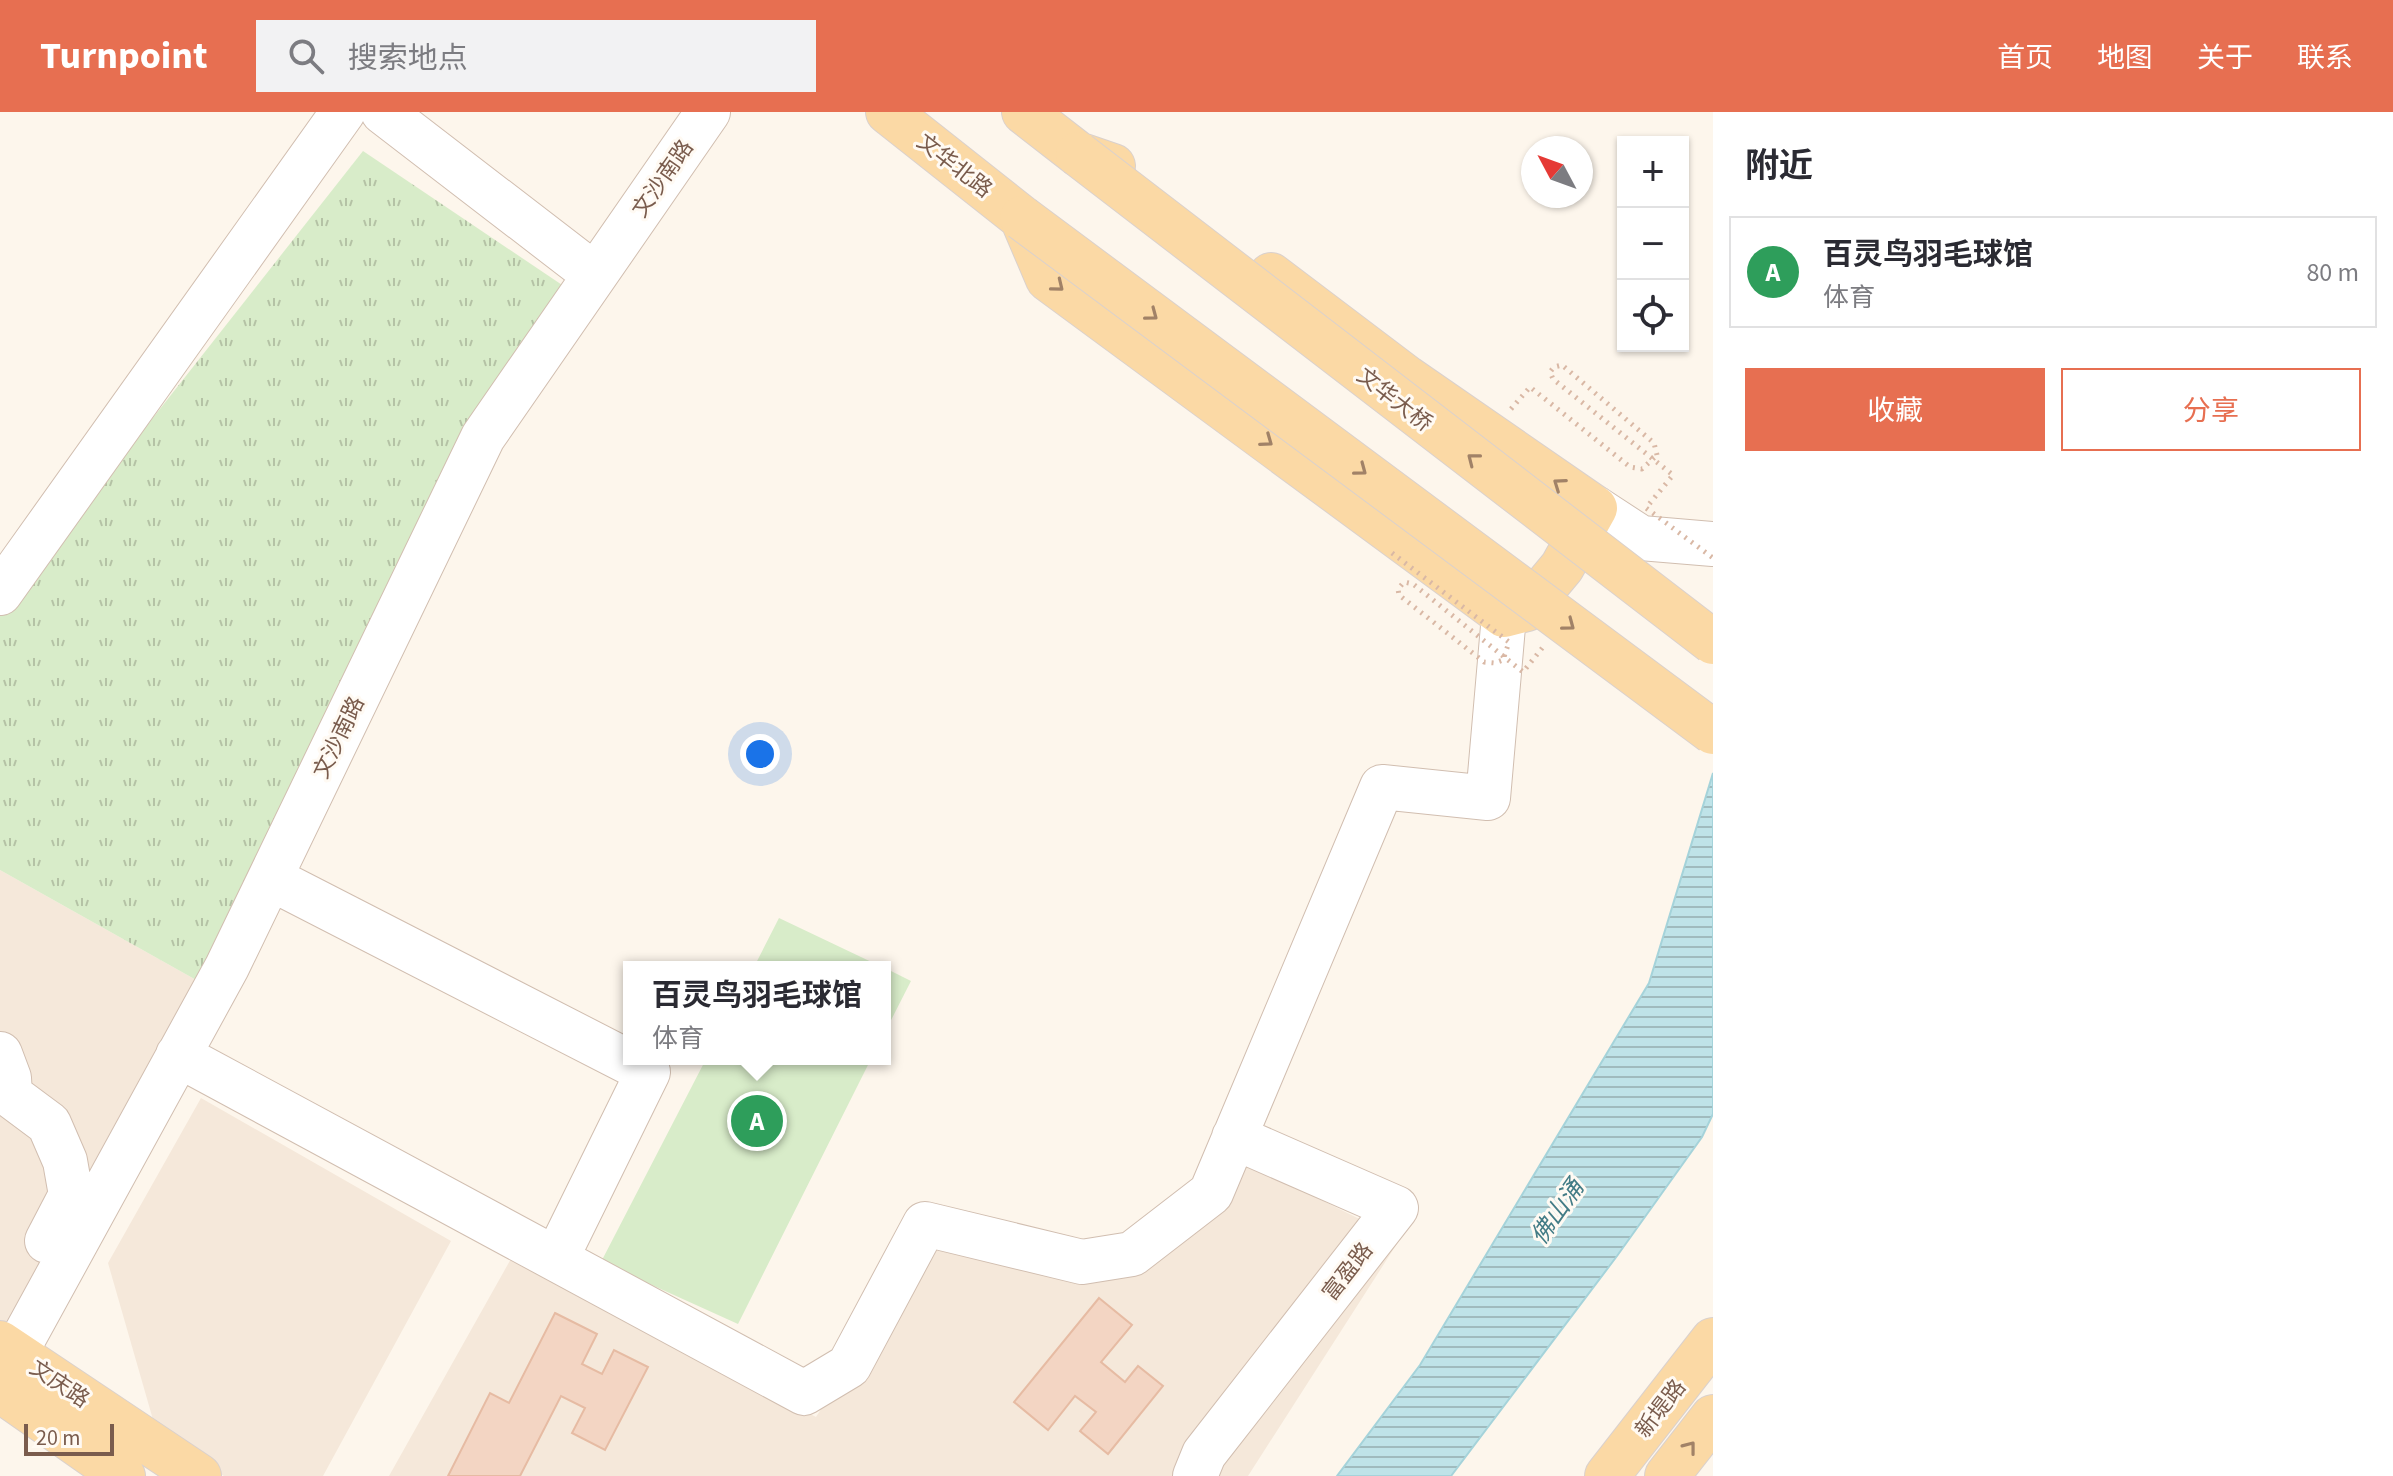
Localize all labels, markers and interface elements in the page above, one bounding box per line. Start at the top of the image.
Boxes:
search box [256,20,816,92]
text: Turnpoint [40,29,208,83]
icon: search [284,34,328,78]
text: 搜索地点 [348,37,468,80]
text: 首页 [1997,38,2053,78]
text: 地图 [2097,38,2153,78]
text: 关于 [2197,38,2253,78]
text: 联系 [2297,38,2353,78]
street label: 文华北路 [910,126,999,205]
street label: 文沙南路 [624,133,701,224]
north arrow [1521,136,1593,208]
map controls [1617,136,1689,352]
button: + [1617,136,1689,208]
text: 附近 [1745,142,1813,191]
button: − [1617,208,1689,280]
text: 百灵鸟羽毛球馆 [1823,233,2033,276]
text: A [1766,254,1780,291]
text: 80 m [2306,254,2359,291]
one-way arrow [1048,276,1063,291]
text: 体育 [1823,279,1875,316]
button: locate [1617,280,1689,352]
one-way arrow [1143,305,1158,320]
street label: 文华大桥 [1350,360,1439,439]
button: 收藏 [1745,368,2045,451]
button: 分享 [2061,368,2361,451]
one-way arrow [1258,431,1272,445]
one-way arrow [1467,454,1482,468]
one-way arrow [1352,461,1366,475]
one-way arrow [1554,479,1568,494]
one-way arrow [1561,616,1575,630]
street label: 文沙南路 [305,691,373,784]
your location [740,734,780,774]
popup [623,961,891,1065]
text: 百灵鸟羽毛球馆 [652,974,862,1017]
text: 体育 [652,1020,704,1057]
pin: A [731,1091,783,1151]
water label: 佛山涌 [1522,1170,1594,1252]
street label: 富盈路 [1315,1236,1381,1307]
street label: 文庆路 [23,1352,96,1416]
street label: 新堤路 [1628,1373,1694,1444]
scale bar [24,1420,114,1456]
text: 20 m [36,1422,81,1454]
one-way arrow [1680,1441,1694,1456]

